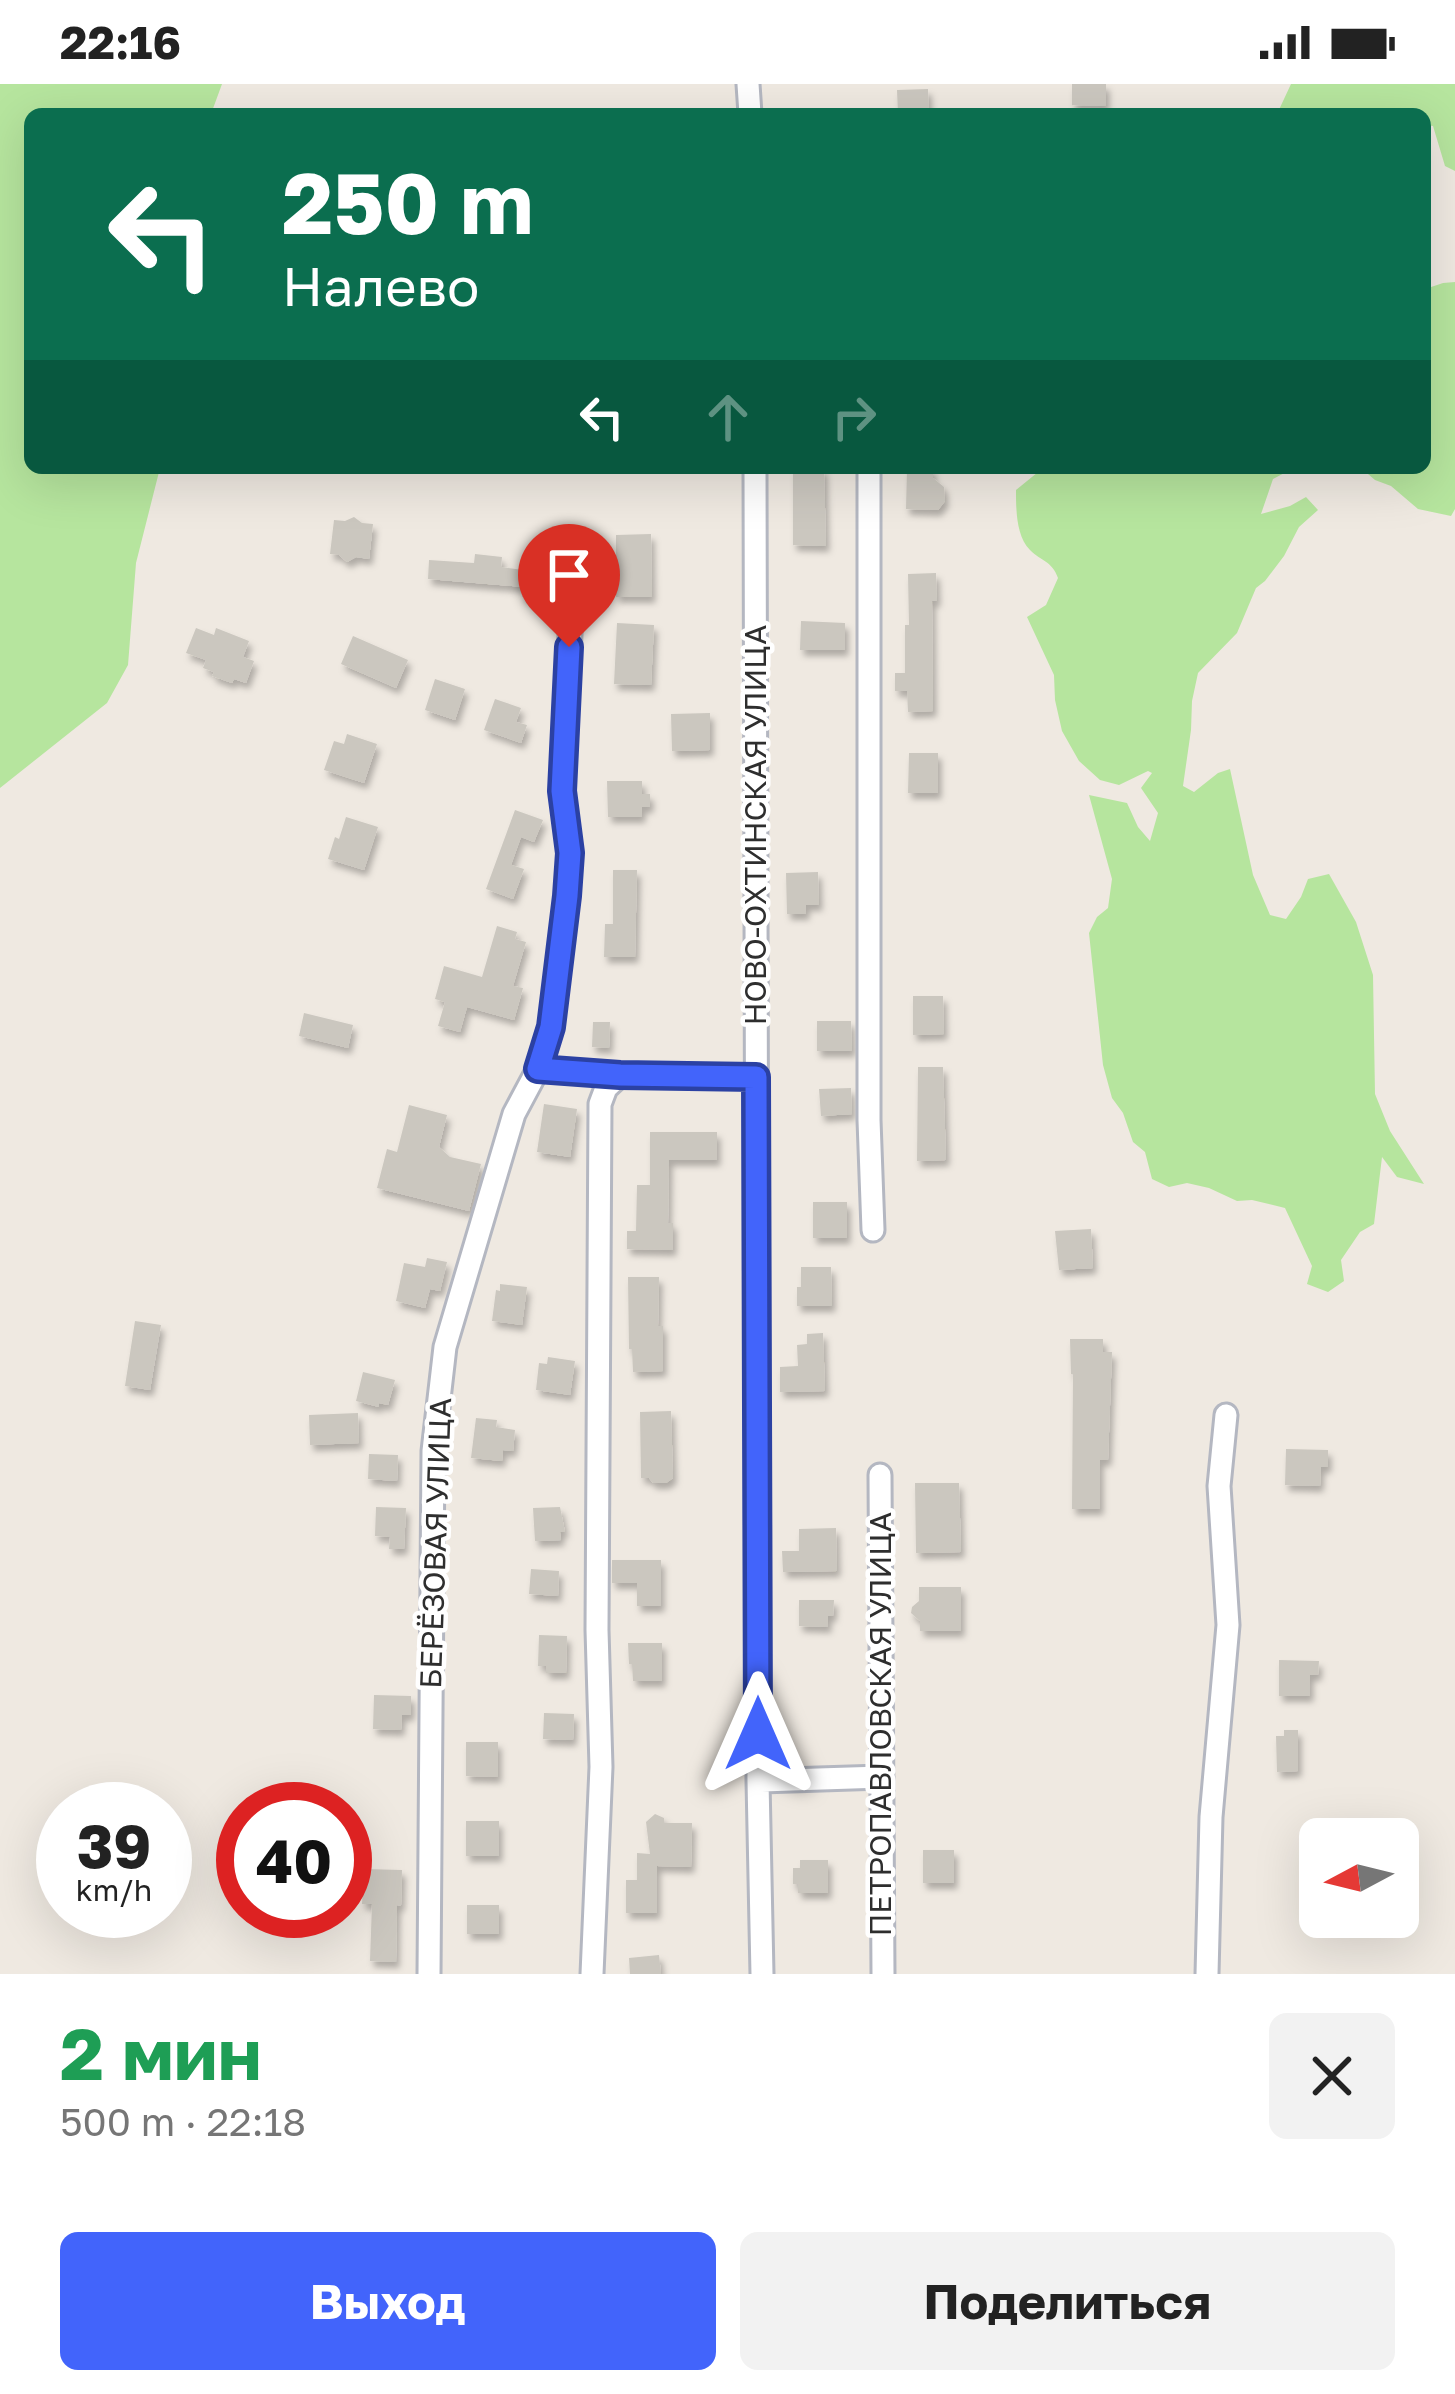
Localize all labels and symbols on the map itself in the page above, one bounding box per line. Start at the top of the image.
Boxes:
pin [518,524,620,647]
street label: НОВО-ОХТИНСКАЯ УЛИЦА [737,625,773,1025]
street label: БЕРЁЗОВАЯ УЛИЦА [412,1397,458,1689]
street label: ПЕТРОПАВЛОВСКАЯ УЛИЦА [862,1512,898,1936]
position arrow [695,1671,821,1797]
speed limit sign: 40 [216,1782,372,1938]
north arrow [1299,1818,1419,1938]

